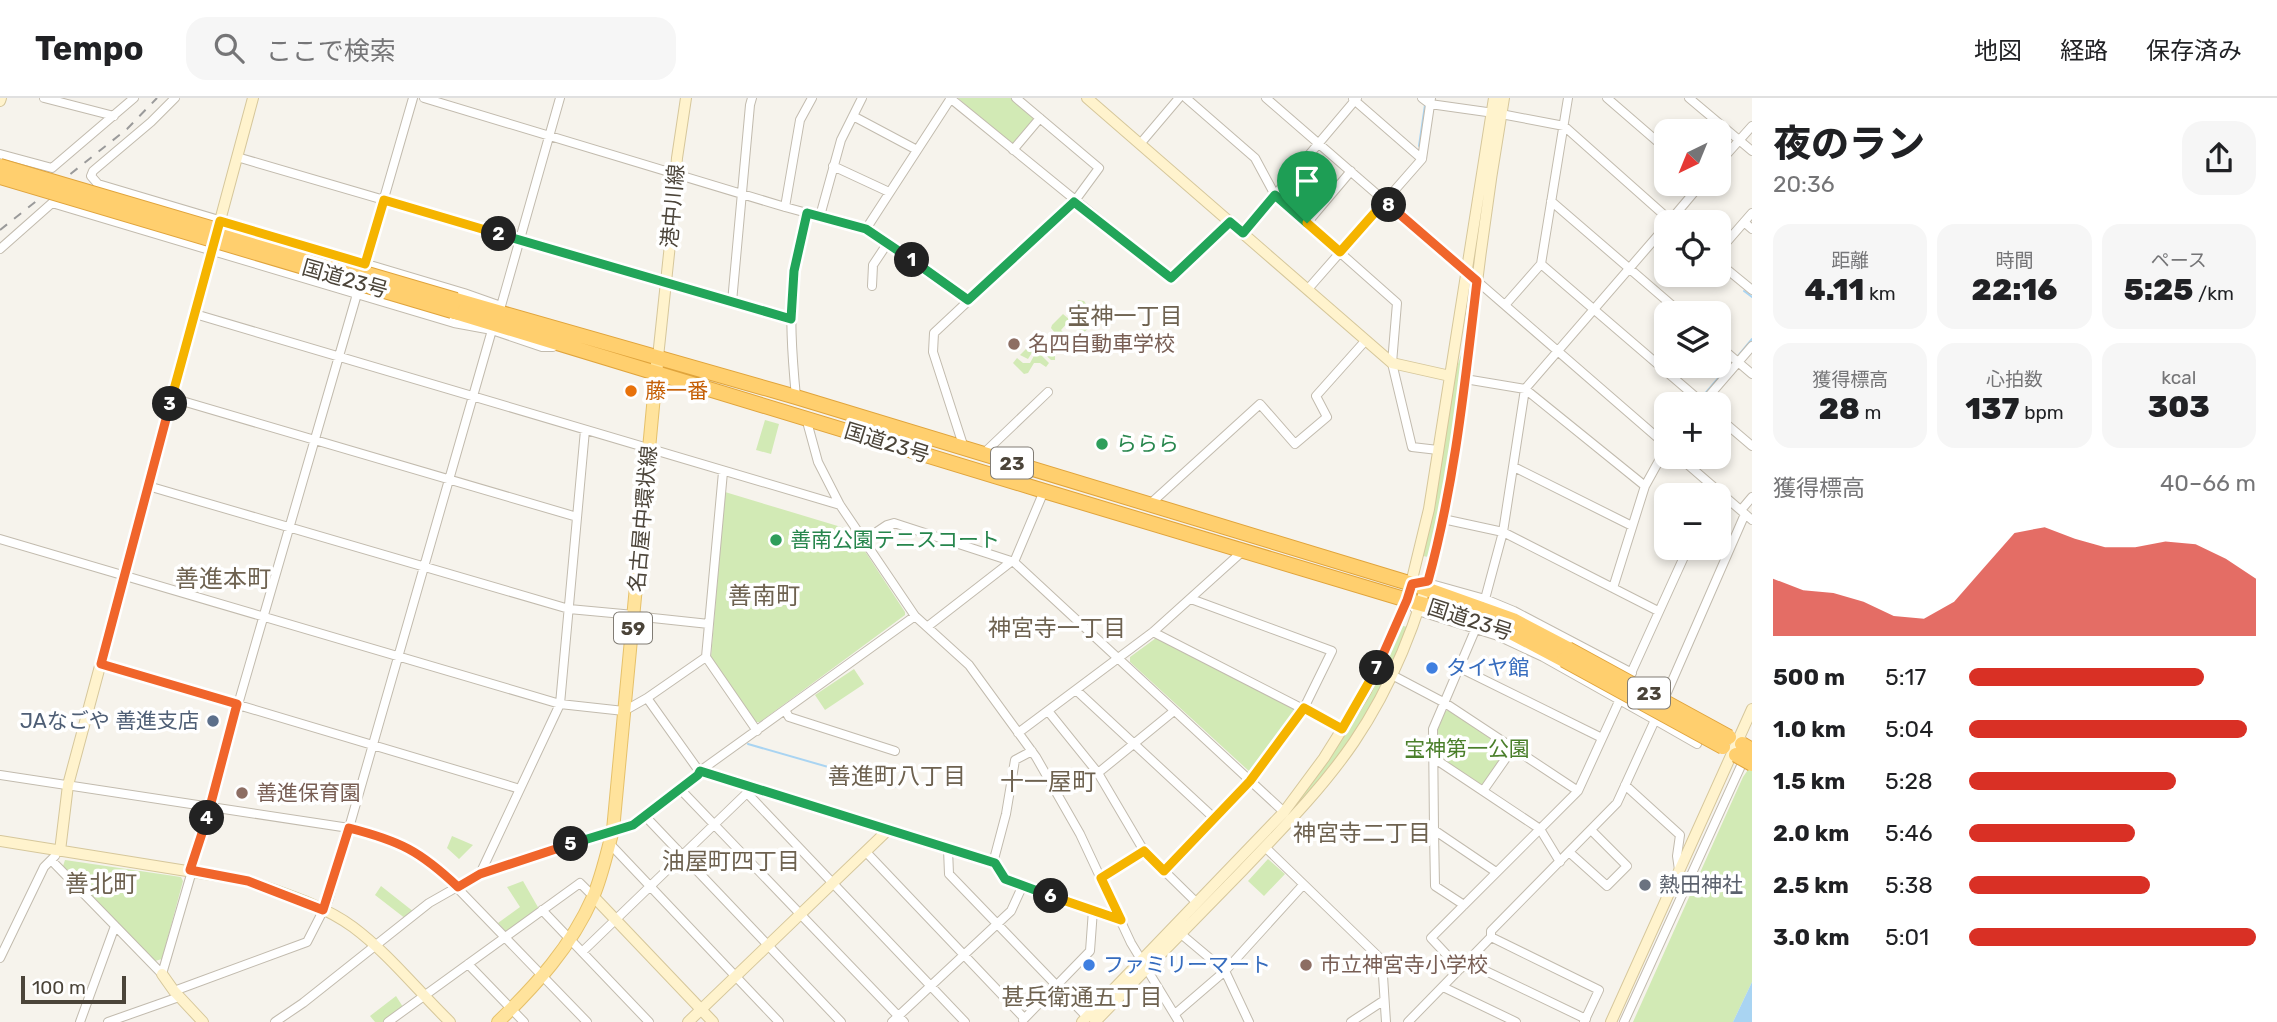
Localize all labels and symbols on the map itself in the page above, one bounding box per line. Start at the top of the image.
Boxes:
north arrow [1654,119,1731,196]
pin [1277,151,1337,223]
street label: 港中川線 [656,163,689,249]
pin: 8 [1372,188,1406,222]
pin: 2 [482,216,516,252]
pin: 1 [894,242,930,278]
street label: 国道23号 [299,254,391,303]
district label: 宝神一丁目 [1068,302,1183,330]
place label: 名四自動車学校 [1028,331,1175,356]
marker: 名四自動車学校 [1006,336,1022,352]
place label: 藤一番 [645,378,708,403]
marker: 藤一番 [623,383,639,399]
pin: 3 [152,386,188,422]
street label: 国道23号 [841,418,933,467]
place label: ららら [1116,431,1179,456]
marker: ららら [1094,436,1110,452]
street label: 名古屋中環状線 [624,445,661,593]
road number: 23 [991,448,1033,478]
place label: 善南公園テニスコート [790,527,1000,552]
marker: 善南公園テニスコート [768,532,784,548]
district label: 善進本町 [175,565,271,593]
district label: 善南町 [728,582,800,610]
street label: 国道23号 [1424,594,1516,645]
road number: 59 [614,612,652,643]
district label: 神宮寺一丁目 [988,614,1126,642]
pin: 7 [1360,650,1394,686]
place label: タイヤ館 [1446,655,1529,680]
marker: タイヤ館 [1424,660,1440,676]
road number: 23 [1628,678,1670,708]
place label: JAなごや 善進支店 [20,708,199,733]
marker: JAなごや 善進支店 [205,713,221,729]
park label: 宝神第一公園 [1404,736,1530,761]
district label: 善進町八丁目 [828,762,966,790]
district label: 十一屋町 [1000,768,1096,796]
place label: 善進保育園 [256,780,361,805]
marker: 善進保育園 [234,785,250,801]
pin: 4 [190,800,224,836]
district label: 神宮寺二丁目 [1293,819,1431,847]
pin: 5 [554,826,588,862]
district label: 油屋町四丁目 [662,847,800,875]
district label: 善北町 [65,870,137,898]
place label: 熱田神社 [1659,872,1743,897]
marker: 熱田神社 [1637,877,1653,893]
pin: 6 [1034,878,1068,914]
place label: ファミリーマート [1103,952,1271,977]
place label: 市立神宮寺小学校 [1320,952,1488,977]
marker: ファミリーマート [1081,957,1097,973]
marker: 市立神宮寺小学校 [1298,957,1314,973]
scale bar [21,973,126,1005]
district label: 甚兵衛通五丁目 [1002,983,1163,1011]

